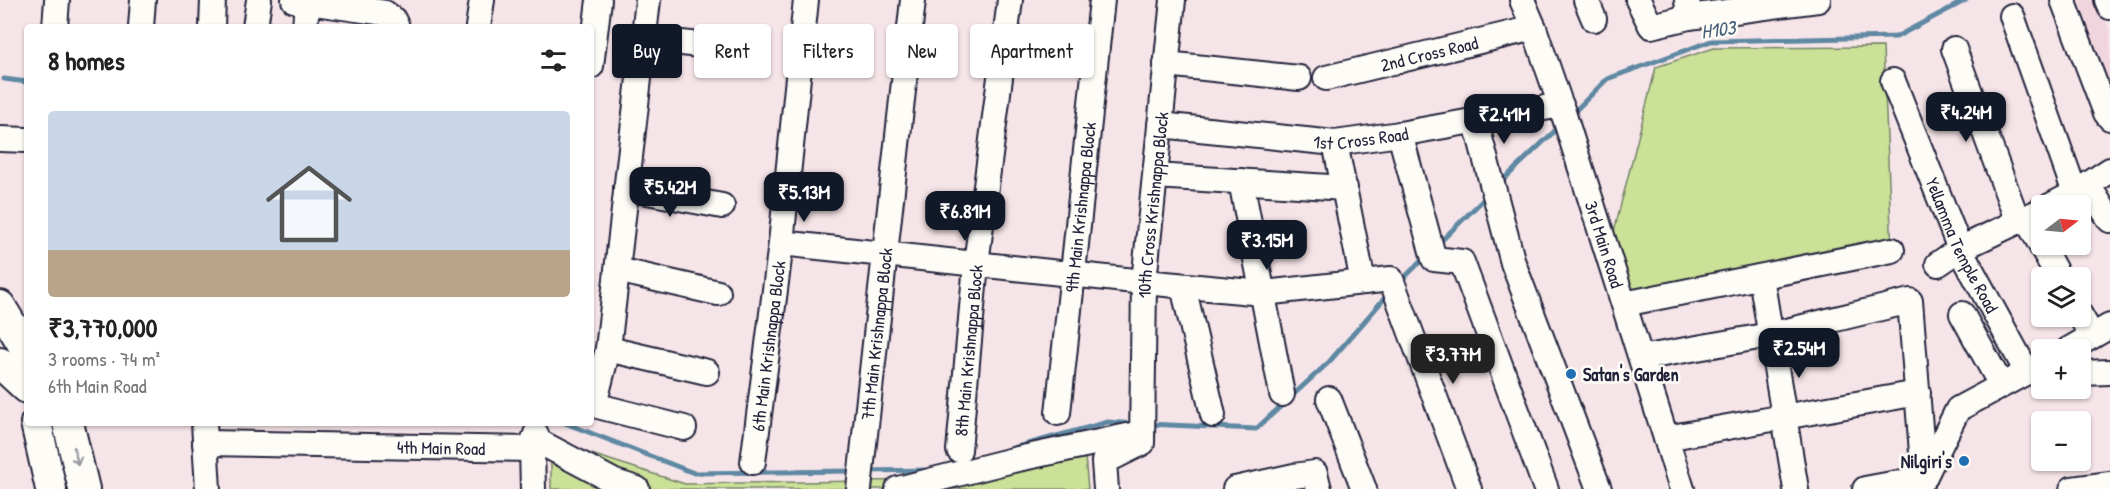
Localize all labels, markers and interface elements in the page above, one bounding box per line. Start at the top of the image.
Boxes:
water label: H103 [1699,13,1739,45]
chip: Buy [612,24,682,78]
chip: Rent [694,24,771,78]
chip: Filters [783,24,874,78]
chip: New [886,24,958,78]
chip: Apartment [970,24,1094,78]
street label: 2nd Cross Road [1378,29,1480,77]
text: 8 homes [48,43,125,78]
icon: filters [537,44,570,77]
pin: ₹4.24M [1917,92,2015,143]
pin: ₹2.41M [1455,94,1553,145]
text: ₹4.24M [1940,98,1992,125]
text: ₹2.41M [1478,100,1530,127]
street label: 10th Cross Krishnappa Block [1131,110,1174,298]
street label: 9th Main Krishnappa Block [1058,120,1101,294]
street label: 1st Cross Road [1312,120,1410,156]
icon: home [255,150,363,258]
pin: ₹5.42M [621,167,719,218]
pin: ₹5.13M [755,172,853,223]
text: ₹5.42M [644,173,696,200]
street label: Yellamma Temple Road [1920,173,2005,317]
text: ₹5.13M [778,178,830,205]
pin: ₹6.81M [916,191,1014,242]
north arrow [2031,195,2091,255]
map controls [2031,195,2091,471]
text: ₹6.81M [939,197,991,224]
street label: 3rd Main Road [1579,198,1630,291]
pin: ₹3.15M [1218,220,1316,271]
text: ₹3.15M [1241,226,1293,253]
street label: 7th Main Krishnappa Block [854,246,898,421]
street label: 6th Main Krishnappa Block [745,259,791,433]
street label: 8th Main Krishnappa Block [948,263,988,437]
button: layers [2031,267,2091,327]
text: ₹3,770,000 [48,310,157,345]
pin: ₹2.54M [1750,328,1848,379]
pin: ₹3.77M [1404,334,1502,385]
text: ₹2.54M [1773,334,1825,361]
button: + [2031,339,2091,399]
text: ₹3.77M [1425,340,1481,367]
text: 3 rooms · 74 m² [48,345,160,372]
place label: Satan's Garden [1583,362,1679,387]
marker: Satan's Garden [1564,367,1578,381]
text: 6th Main Road [48,372,147,399]
button: − [2031,411,2091,471]
street label: 4th Main Road [397,434,485,461]
one-way arrow [70,446,82,465]
place label: Nilgiri's [1901,449,1952,475]
marker: Nilgiri's [1957,454,1971,468]

